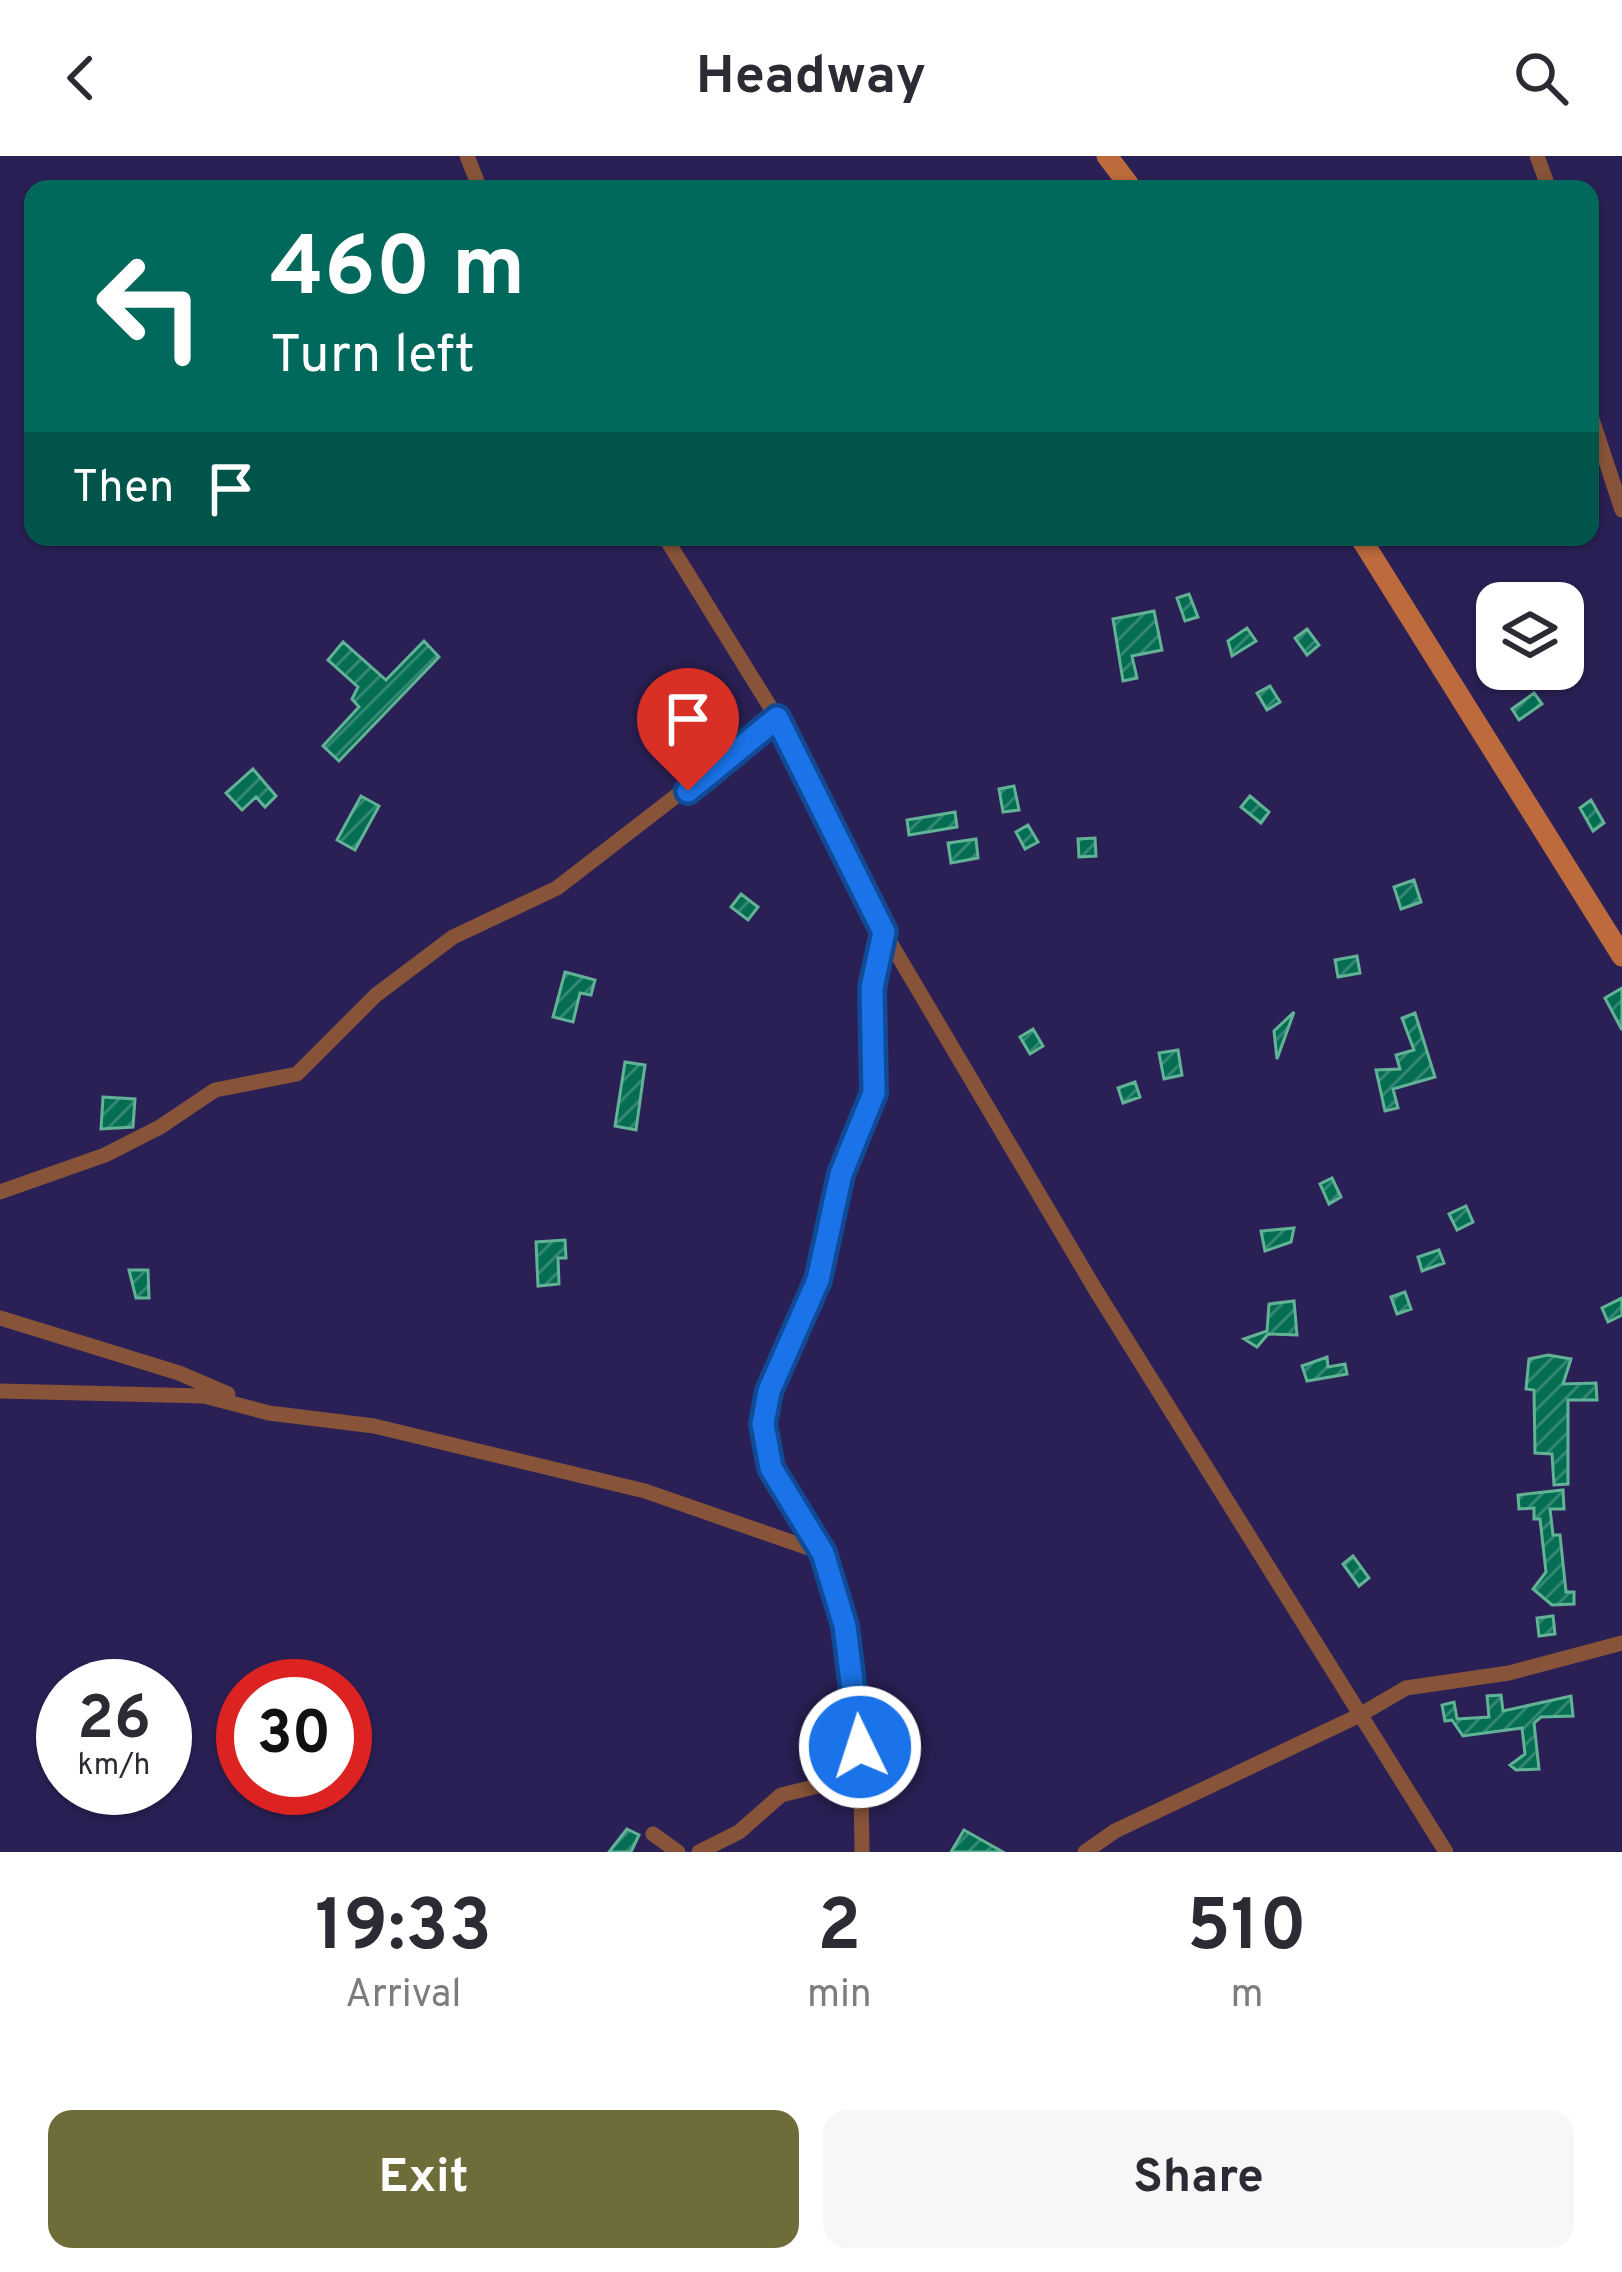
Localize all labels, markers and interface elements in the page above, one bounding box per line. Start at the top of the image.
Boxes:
text: Headway [696,44,926,113]
icon: back [48,45,114,111]
icon: search [1508,45,1574,111]
text: 460 m [270,219,525,325]
icon: left [72,228,228,384]
text: Turn left [270,323,475,392]
icon: arrive [198,456,264,522]
text: Then [72,461,174,518]
map controls [1476,582,1584,690]
button: layers [1476,582,1584,690]
pin [637,668,739,791]
icon: arrive [655,686,721,752]
speed limit sign: 30 [216,1659,372,1815]
text: 26 [77,1684,151,1760]
position arrow [797,1684,923,1810]
text: km/h [78,1748,150,1785]
text: 19:33 [315,1884,492,1976]
text: 2 [817,1884,861,1976]
text: 510 [1187,1884,1307,1976]
text: Arrival [345,1972,462,2021]
text: min [807,1972,872,2021]
text: m [1230,1972,1263,2021]
button: Exit [48,2110,799,2248]
button: Share [823,2110,1574,2248]

